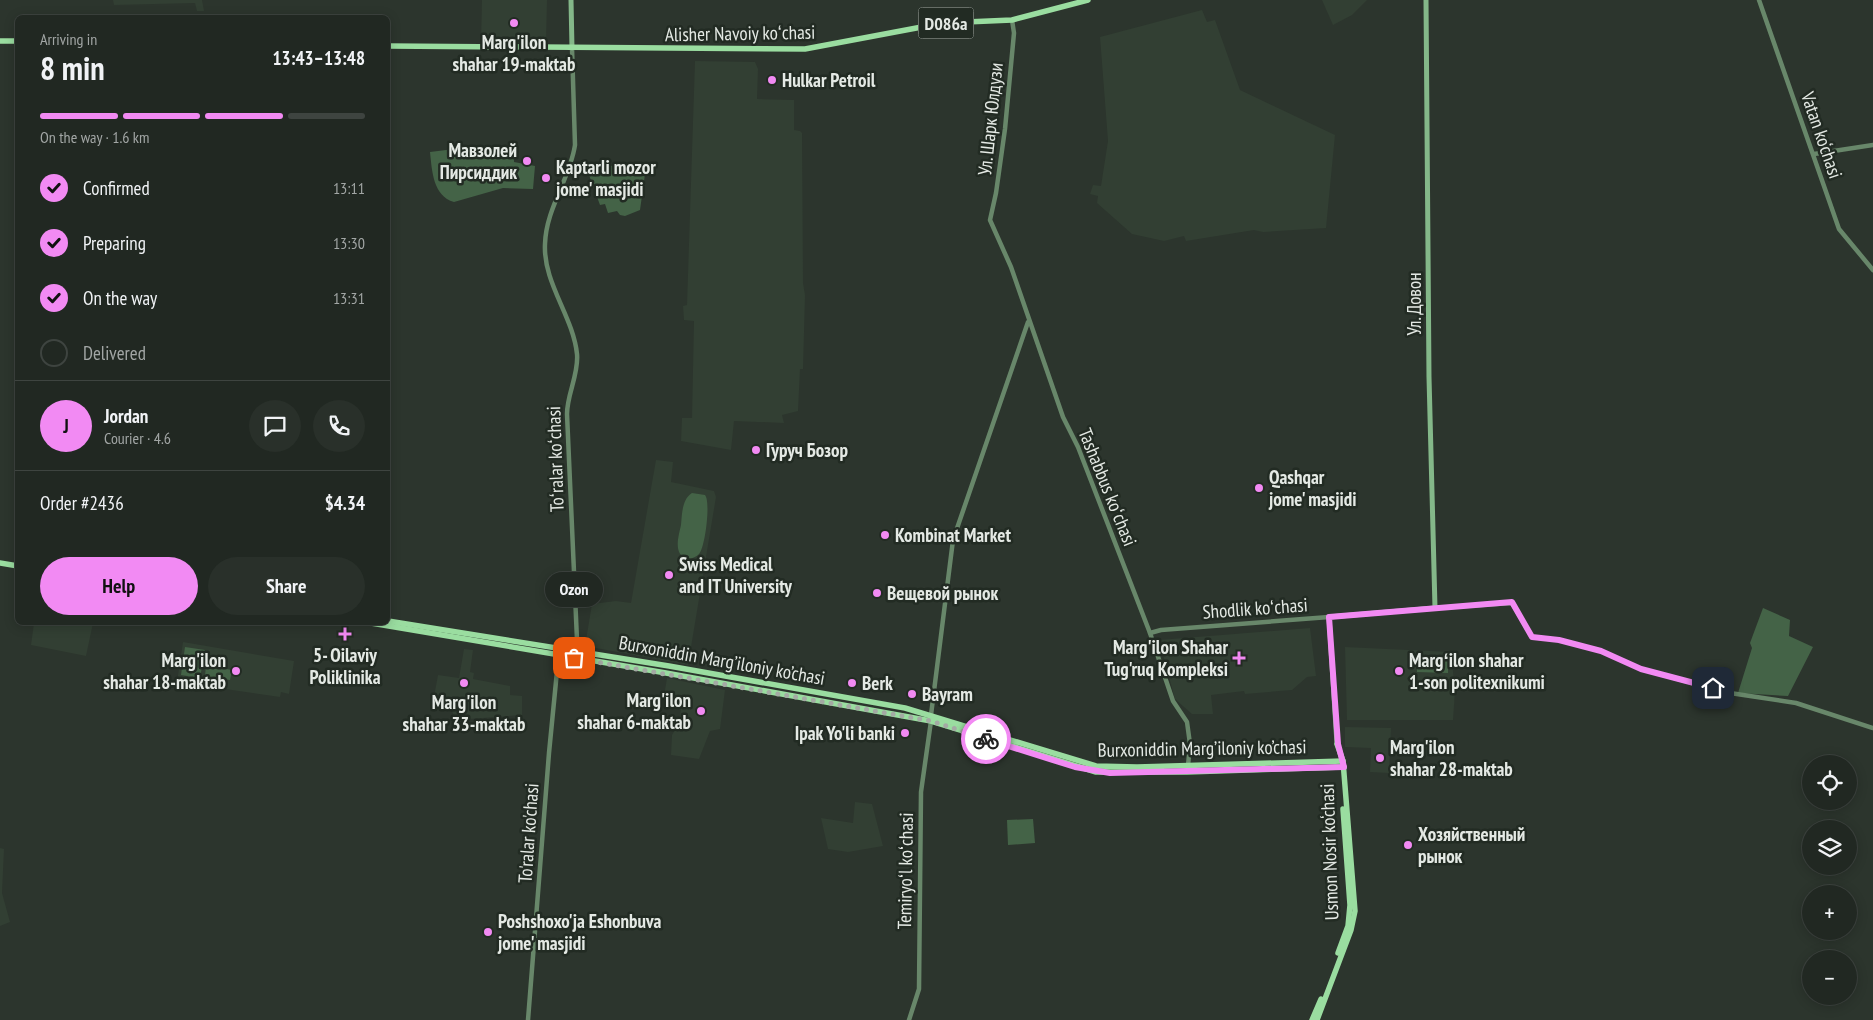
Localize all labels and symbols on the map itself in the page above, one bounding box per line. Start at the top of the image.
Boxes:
road number: D086a [918,7,974,38]
marker: Marg'ilon shahar 19-maktab [508,17,520,29]
street label: Alisher Navoiy koʻchasi [665,20,815,46]
place label: Marg'ilon shahar 19-maktab [453,30,575,76]
street label: Ул. Шарк Юлдузи [972,62,1008,176]
place label: Hulkar Petroil [782,68,876,92]
marker: Hulkar Petroil [766,74,778,86]
street label: Vatan ko‘chasi [1796,88,1848,182]
place label: Мавзолей Пирсиддик [440,138,517,184]
marker: Мавзолей Пирсиддик [521,155,533,167]
place label: Kaptarli mozor jome' masjidi [555,155,656,201]
marker: Kaptarli mozor jome' masjidi [540,172,552,184]
street label: Ул. Довон [1402,273,1426,335]
street label: Toʻralar koʻchasi [541,406,569,512]
street label: Tashabbus koʻchasi [1073,425,1143,549]
place label: Гуруч Бозор [766,438,848,462]
marker: Гуруч Бозор [750,444,762,456]
place label: Qashqar jome' masjidi [1268,465,1357,511]
marker: Qashqar jome' masjidi [1253,482,1265,494]
place label: Kombinat Market [895,523,1011,547]
marker: Kombinat Market [879,529,891,541]
place label: Swiss Medical and IT University [679,552,792,598]
marker: Swiss Medical and IT University [663,569,675,581]
callout: Ozon [545,573,603,608]
place label: Вещевой рынок [887,581,998,605]
marker: Вещевой рынок [871,587,883,599]
street label: Shodlik koʻchasi [1202,592,1308,624]
marker: 5- Oilaviy Poliklinika [338,627,352,641]
street label: Burxoniddin Marg’iloniy ko’chasi [617,630,827,690]
place label: Marg'ilon Shahar Tug'ruq Kompleksi [1104,635,1228,681]
pin [553,637,595,679]
place label: 5- Oilaviy Poliklinika [309,643,381,689]
place label: Marg'ilon shahar 18-maktab [103,648,226,694]
place label: Margʻilon shahar 1-son politexnikumi [1409,648,1545,694]
marker: Marg'ilon Shahar Tug'ruq Kompleksi [1232,651,1246,665]
marker: Marg'ilon shahar 18-maktab [230,665,242,677]
marker: Margʻilon shahar 1-son politexnikumi [1393,665,1405,677]
pin [1692,667,1734,709]
place label: Berk [862,671,893,695]
marker: Marg'ilon shahar 33-maktab [458,677,470,689]
marker: Berk [846,677,858,689]
place label: Bayram [922,682,973,706]
place label: Marg'ilon shahar 6-maktab [577,688,691,734]
marker: Bayram [906,688,918,700]
place label: Marg'ilon shahar 33-maktab [403,690,525,736]
marker: Marg'ilon shahar 6-maktab [695,705,707,717]
courier [961,714,1011,764]
place label: Ipak Yo'li banki [795,721,895,745]
marker: Ipak Yo'li banki [899,727,911,739]
street label: Burxoniddin Marg’iloniy ko’chasi [1097,734,1307,762]
place label: Marg'ilon shahar 28-maktab [1390,735,1513,781]
marker: Marg'ilon shahar 28-maktab [1374,752,1386,764]
street label: To'ralar ko'chasi [513,782,543,884]
street label: Usmon Nosir ko‘chasi [1315,783,1343,921]
street label: Temiryoʻl koʻchasi [892,812,918,930]
place label: Хозяйственный рынок [1418,822,1525,868]
marker: Хозяйственный рынок [1402,839,1414,851]
place label: Poshshoxo'ja Eshonbuva jome' masjidi [497,909,662,955]
marker: Poshshoxo'ja Eshonbuva jome' masjidi [482,926,494,938]

